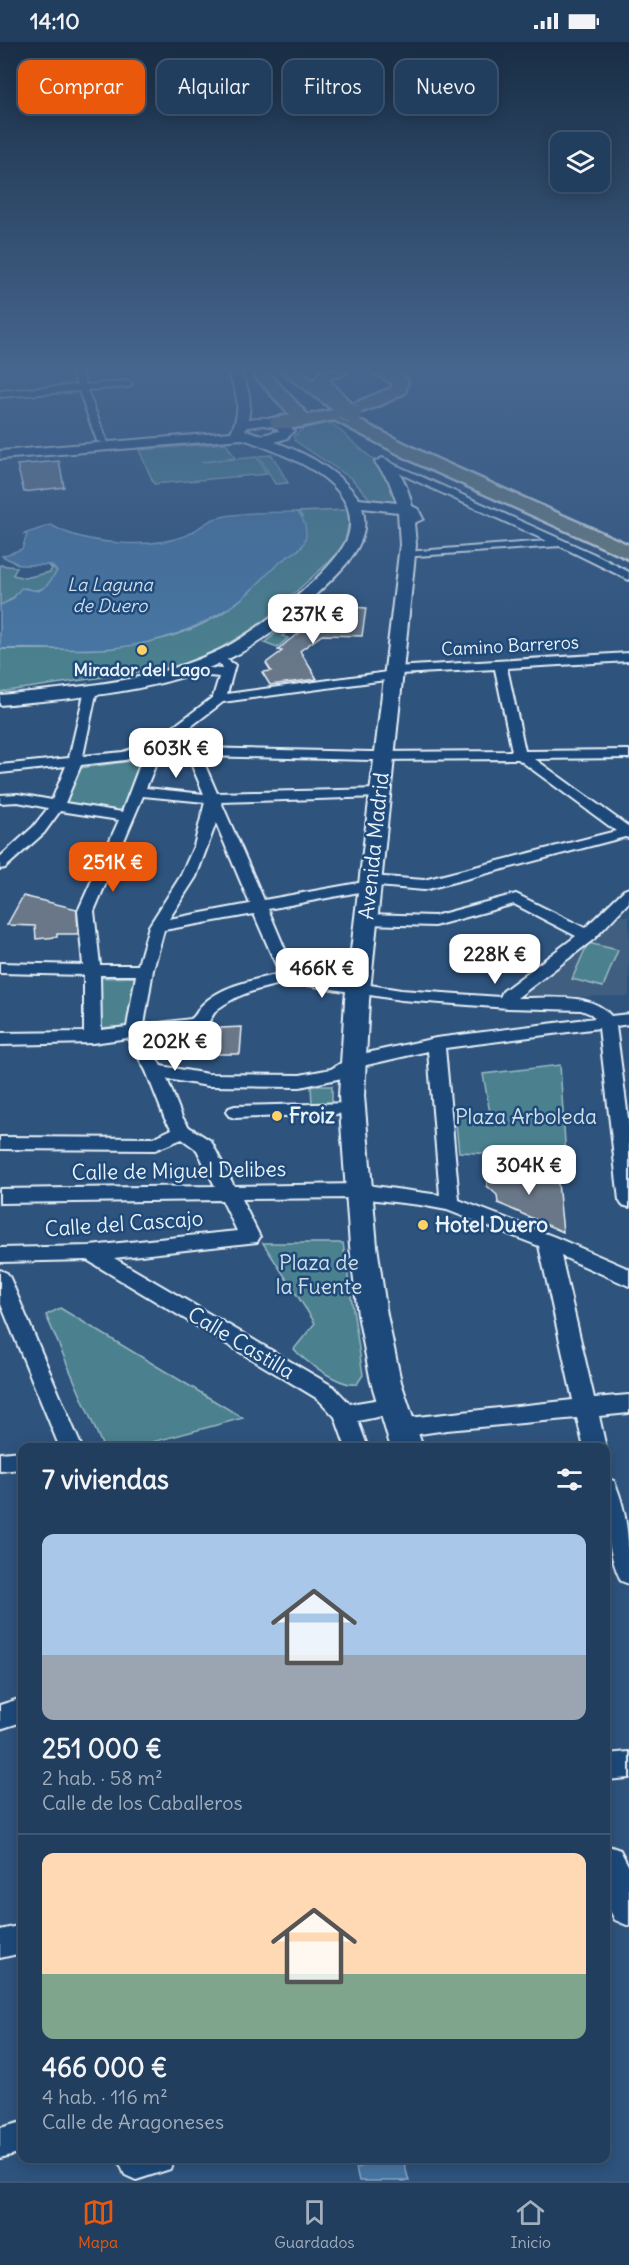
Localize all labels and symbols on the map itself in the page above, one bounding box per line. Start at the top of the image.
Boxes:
water label: La Laguna de Duero [67,573,154,617]
pin: 237K € [264,594,362,645]
street label: Camino Barreros [440,630,579,661]
marker: Mirador del Lago [135,643,149,657]
place label: Mirador del Lago [74,658,210,681]
pin: 603K € [127,728,225,779]
street label: Avenida Madrid [352,771,395,921]
pin: 251K € [64,842,162,893]
pin: 228K € [446,934,544,985]
pin: 466K € [273,948,371,999]
pin: 202K € [126,1021,224,1072]
place label: Froiz [289,1102,335,1129]
park label: Plaza Arboleda [455,1103,597,1130]
marker: Froiz [270,1109,284,1123]
pin: 304K € [480,1145,578,1196]
street label: Calle de Miguel Delibes [71,1155,286,1186]
street label: Calle del Cascajo [44,1204,204,1243]
place label: Hotel Duero [435,1211,548,1238]
marker: Hotel Duero [416,1218,430,1232]
park label: Plaza de la Fuente [276,1249,362,1300]
street label: Calle Castilla [183,1300,300,1385]

